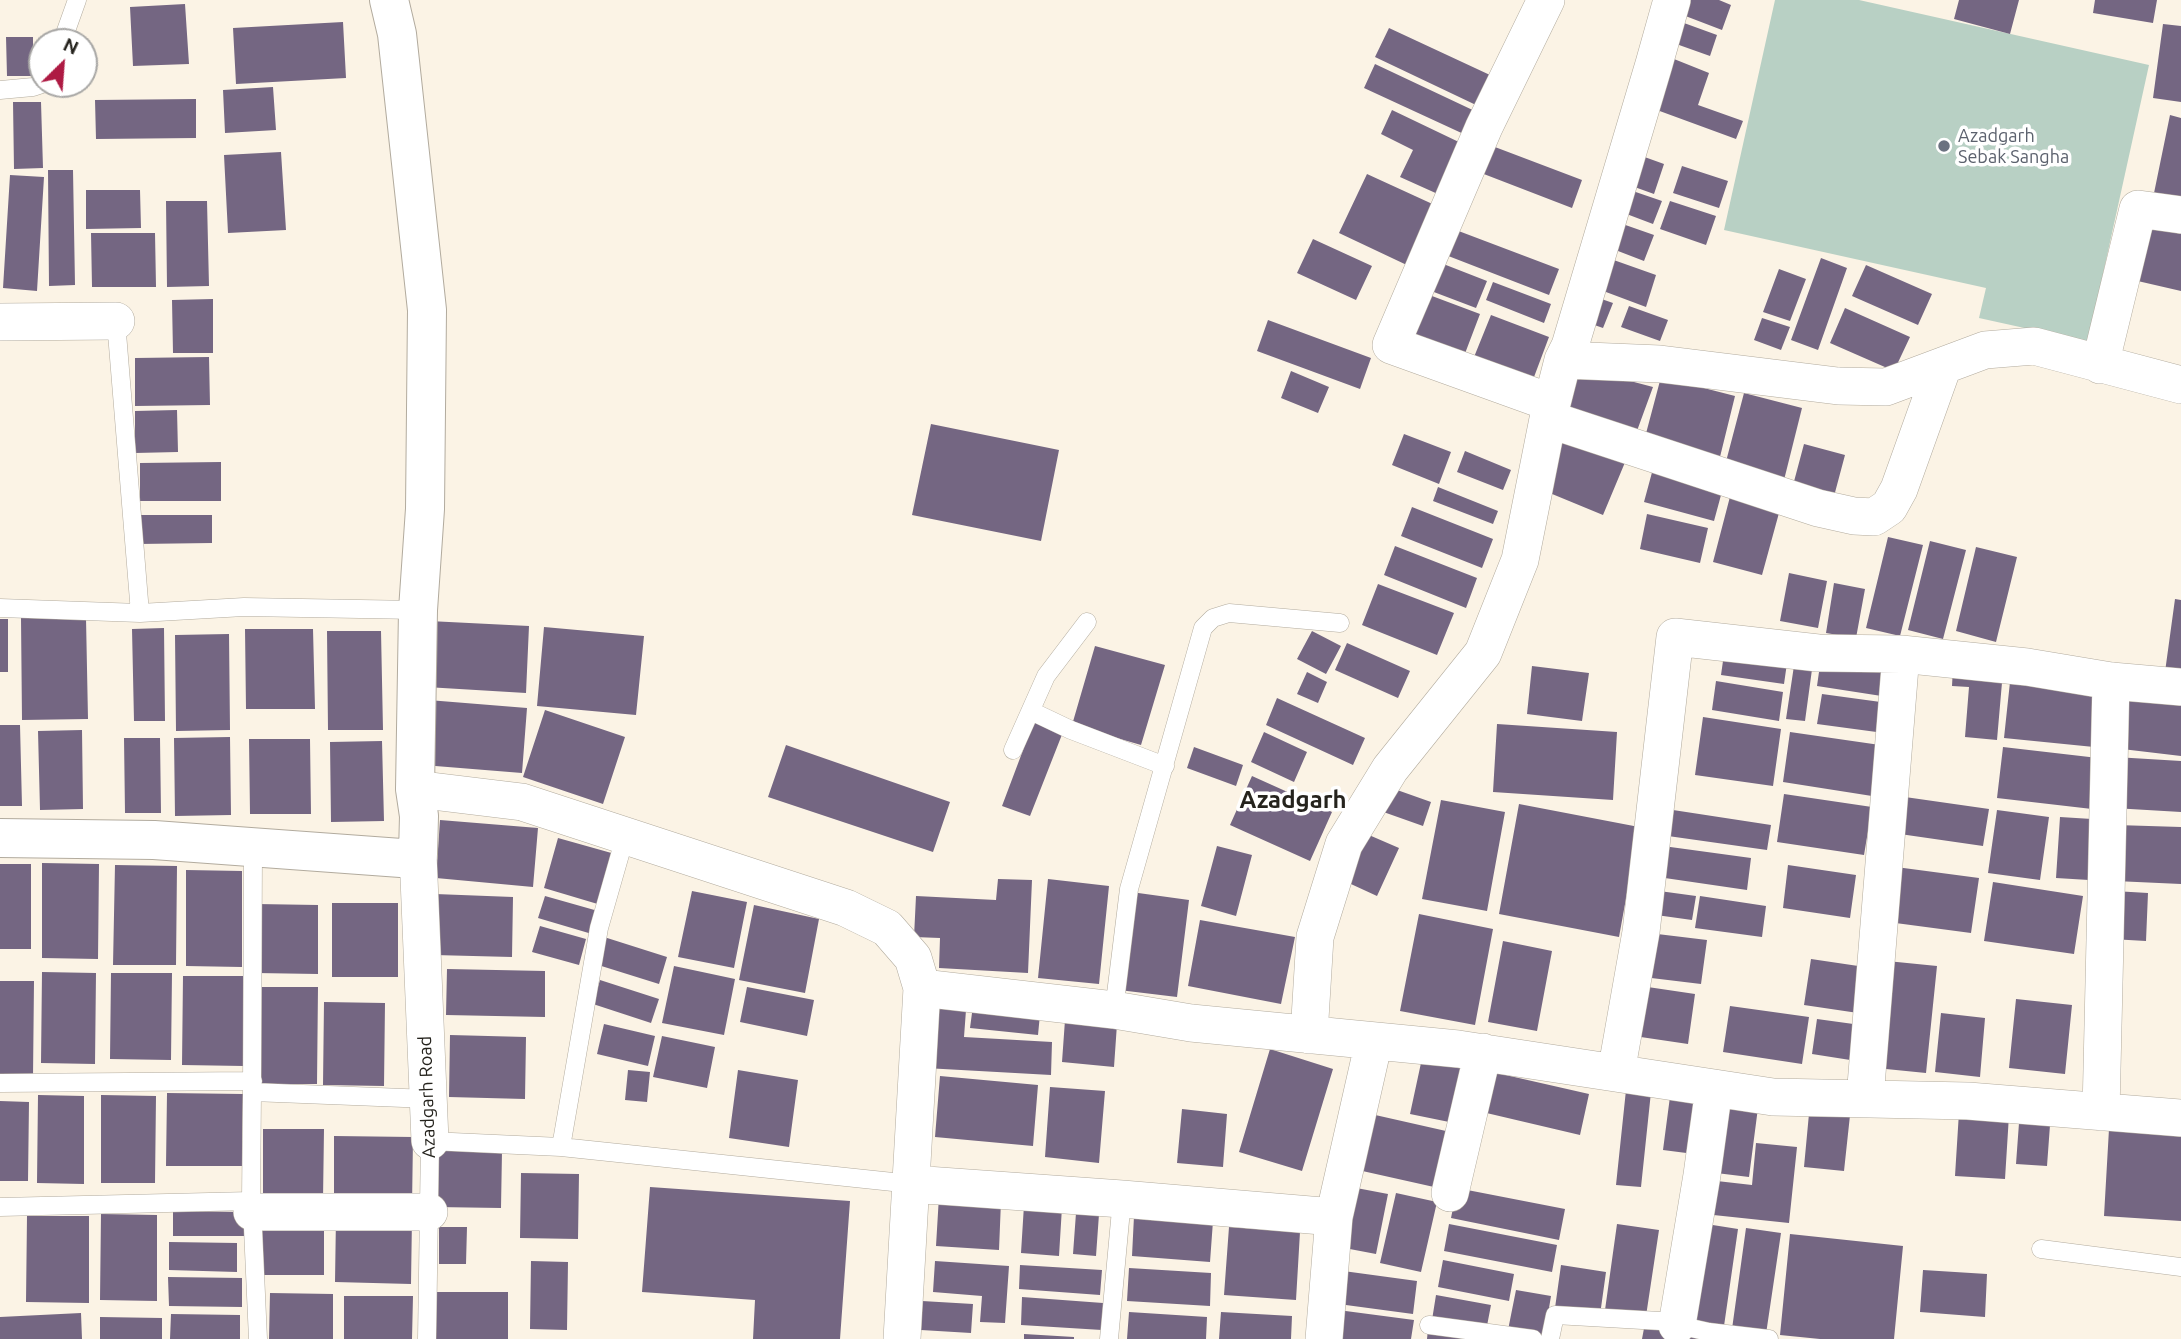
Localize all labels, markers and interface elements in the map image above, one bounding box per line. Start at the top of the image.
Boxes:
north arrow [28,28,98,98]
text: N [60,33,82,59]
place label: Azadgarh Sebak Sangha [1958,125,2069,168]
marker: Azadgarh Sebak Sangha [1936,138,1952,154]
district label: Azadgarh [1239,786,1347,814]
street label: Azadgarh Road [414,1036,440,1158]

